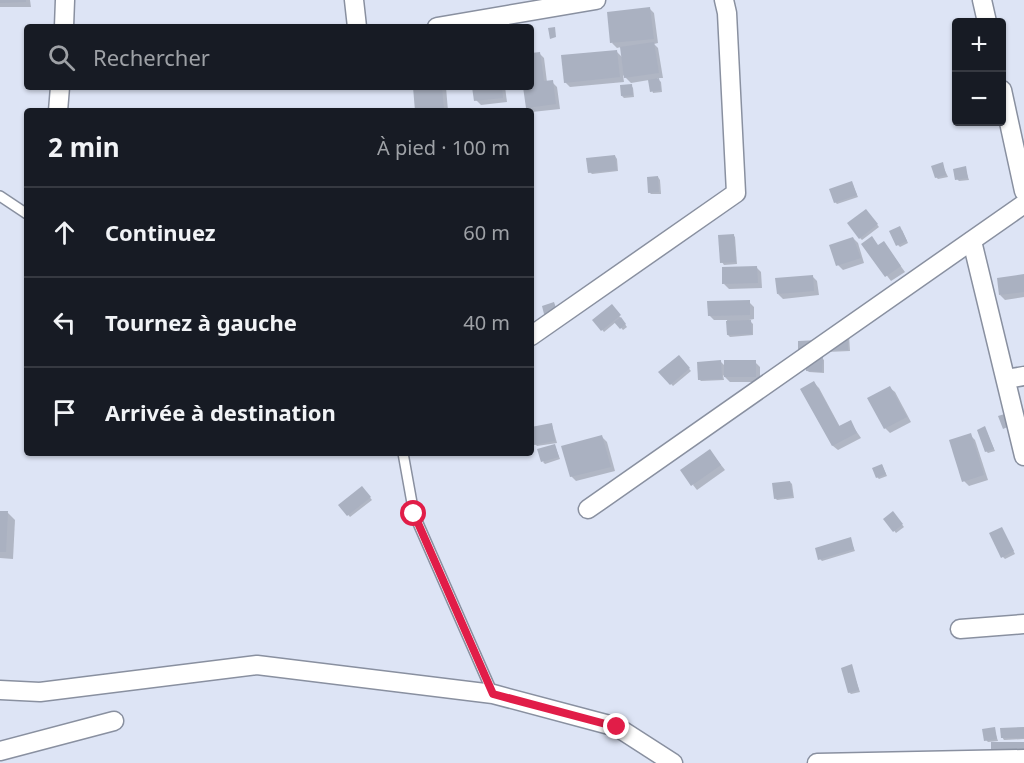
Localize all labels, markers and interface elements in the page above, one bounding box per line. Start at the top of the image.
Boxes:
map controls [952,18,1006,126]
button: + [952,18,1006,72]
search box [24,24,534,90]
icon: search [45,41,78,74]
text: Rechercher [93,42,210,72]
button: − [952,72,1006,126]
text: 2 min [48,129,120,165]
text: À pied · 100 m [377,134,510,161]
icon: ahead [48,216,81,249]
text: Continuez [105,217,216,247]
text: 60 m [463,219,510,246]
icon: left [48,306,81,339]
text: Tournez à gauche [105,307,297,337]
text: 40 m [463,309,510,336]
icon: arrive [48,396,81,429]
text: Arrivée à destination [105,397,336,427]
route start [400,500,426,526]
route end [603,713,629,739]

